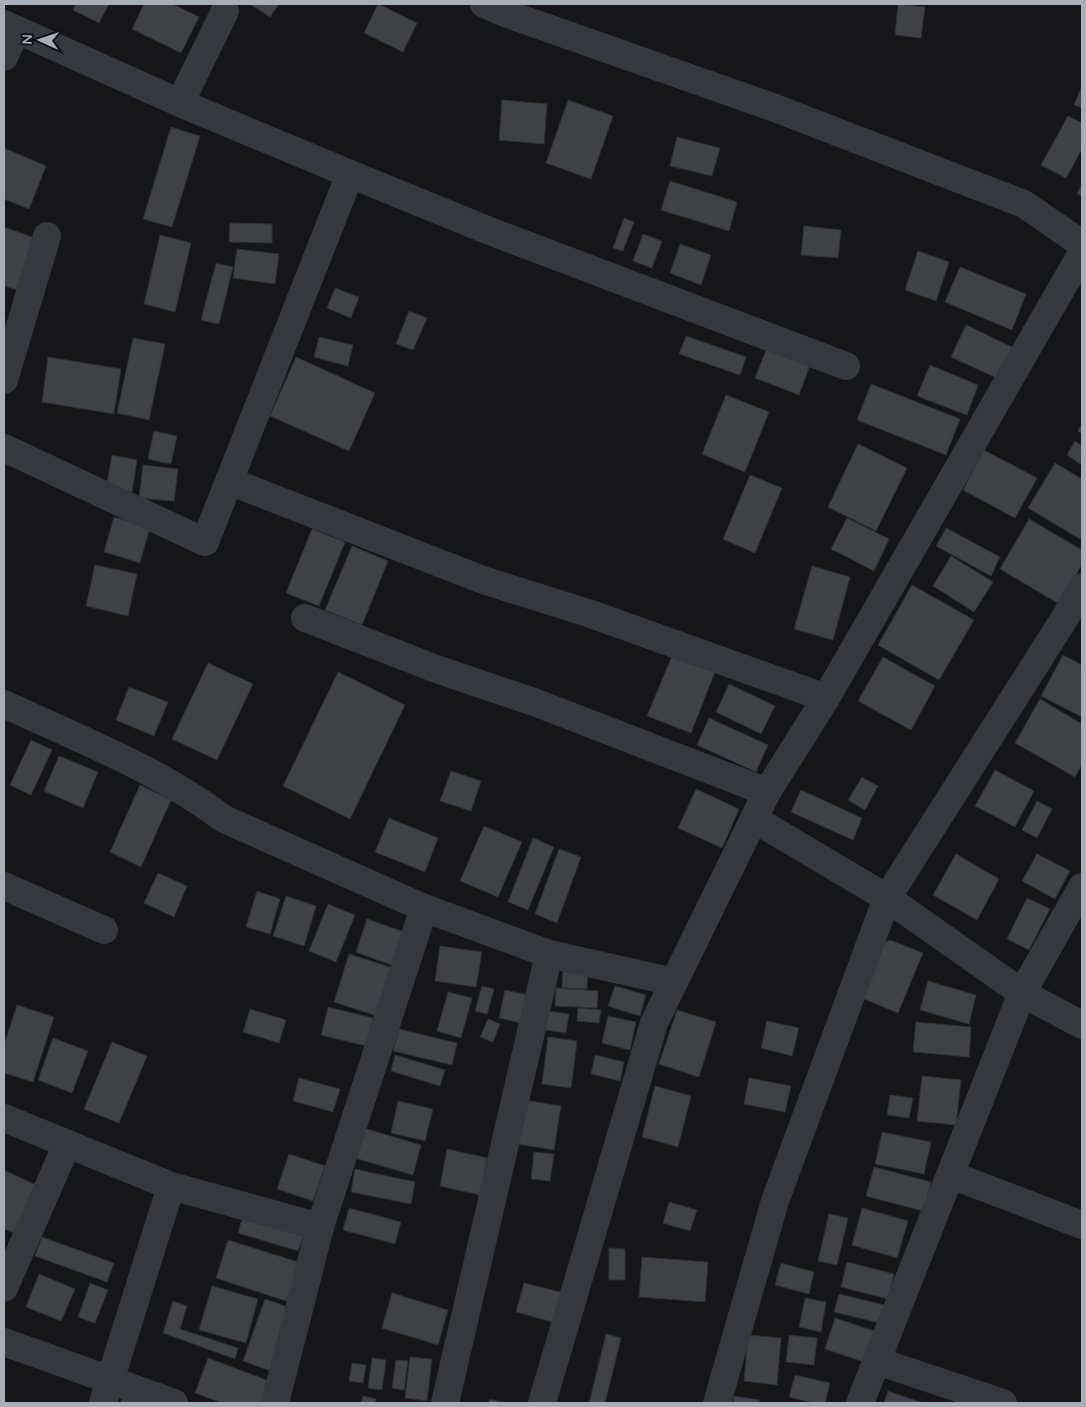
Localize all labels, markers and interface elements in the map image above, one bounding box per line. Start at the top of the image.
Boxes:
north arrow [15,15,65,65]
text: N [18,34,36,45]

